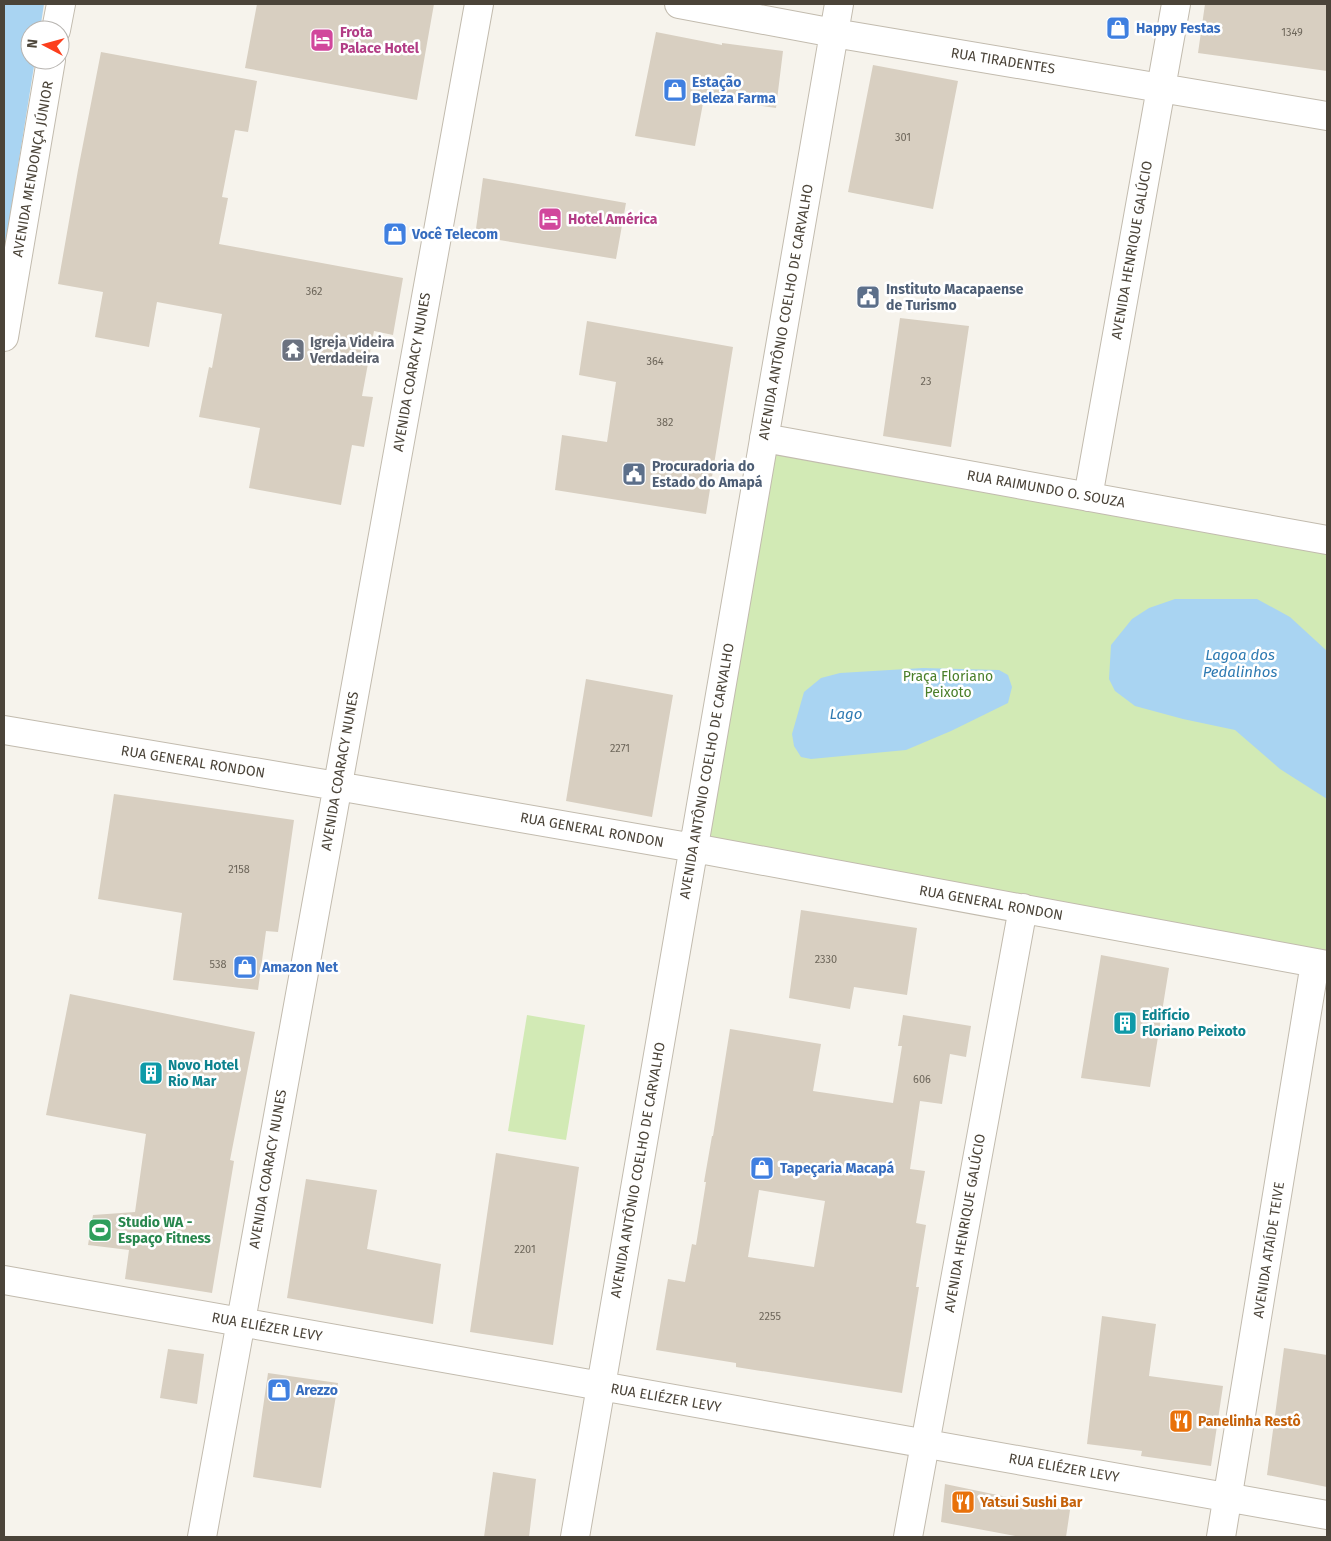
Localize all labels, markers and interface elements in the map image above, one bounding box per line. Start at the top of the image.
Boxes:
shop icon: Happy Festas [1105,15,1131,41]
north arrow [20,20,70,70]
place label: Happy Festas [1136,20,1221,37]
place label: Frota Palace Hotel [340,24,420,57]
house number: 1349 [1281,26,1303,39]
hotel icon: Frota Palace Hotel [309,27,335,53]
text: N [24,38,42,49]
street label: RUA TIRADENTES [950,44,1057,78]
place label: Estação Beleza Farma [692,74,776,107]
shop icon: Estação Beleza Farma [662,77,688,103]
street label: AVENIDA MENDONÇA JÚNIOR [8,79,57,258]
house number: 301 [895,131,911,144]
street label: AVENIDA HENRIQUE GALÚCIO [1107,159,1156,341]
street label: AVENIDA ANTÔNIO COELHO DE CARVALHO [754,183,817,441]
hotel icon: Hotel América [537,206,563,232]
place label: Hotel América [568,211,658,228]
shop icon: Você Telecom [382,221,408,247]
place label: Você Telecom [411,226,498,243]
place label: Instituto Macapaense de Turismo [886,281,1024,314]
public building icon: Instituto Macapaense de Turismo [855,284,881,310]
house number: 362 [306,285,322,298]
street label: AVENIDA COARACY NUNES [390,291,434,453]
place label: Igreja Videira Verdadeira [309,334,395,367]
temple icon: Igreja Videira Verdadeira [280,337,306,363]
house number: 364 [646,355,664,368]
house number: 23 [921,375,931,388]
house number: 382 [657,416,673,429]
place label: Procuradoria do Estado do Amapá [652,458,763,491]
public building icon: Procuradoria do Estado do Amapá [621,461,647,487]
street label: RUA RAIMUNDO O. SOUZA [966,467,1126,511]
street label: AVENIDA ANTÔNIO COELHO DE CARVALHO [675,642,738,900]
water label: Lagoa dos Pedalinhos [1203,646,1277,681]
park label: Praça Floriano Peixoto [903,668,993,701]
street label: AVENIDA COARACY NUNES [318,690,362,852]
water label: Lago [830,705,862,723]
street label: RUA GENERAL RONDON [120,742,266,782]
house number: 2271 [610,742,630,755]
street label: RUA GENERAL RONDON [519,809,665,851]
house number: 2158 [228,863,250,876]
street label: RUA GENERAL RONDON [918,882,1064,924]
house number: 2330 [815,953,837,966]
shop icon: Amazon Net [232,954,258,980]
house number: 538 [210,958,226,971]
place label: Amazon Net [261,959,339,976]
place label: Edifício Floriano Peixoto [1142,1007,1246,1040]
building icon: Edifício Floriano Peixoto [1112,1010,1138,1036]
street label: AVENIDA ANTÔNIO COELHO DE CARVALHO [606,1041,669,1299]
place label: Novo Hotel Rio Mar [168,1057,239,1090]
building icon: Novo Hotel Rio Mar [138,1060,164,1086]
house number: 606 [913,1073,931,1086]
street label: AVENIDA COARACY NUNES [246,1088,290,1250]
street label: AVENIDA HENRIQUE GALÚCIO [940,1132,989,1314]
shop icon: Tapeçaria Macapá [749,1155,775,1181]
place label: Tapeçaria Macapá [780,1160,895,1178]
street label: AVENIDA ATAÍDE TEIVE [1249,1180,1288,1319]
place label: Studio WA - Espaço Fitness [118,1214,211,1248]
sports icon: Studio WA - Espaço Fitness [87,1217,113,1243]
house number: 2201 [514,1243,536,1256]
street label: RUA ELIÉZER LEVY [210,1308,324,1345]
house number: 2255 [759,1310,781,1323]
shop icon: Arezzo [266,1377,292,1403]
street label: RUA ELIÉZER LEVY [609,1379,723,1416]
place label: Arezzo [295,1382,338,1399]
restaurant icon: Panelinha Restô [1168,1408,1194,1434]
place label: Panelinha Restô [1198,1413,1301,1430]
street label: RUA ELIÉZER LEVY [1007,1449,1121,1486]
restaurant icon: Yatsui Sushi Bar [950,1489,976,1515]
place label: Yatsui Sushi Bar [979,1494,1083,1511]

